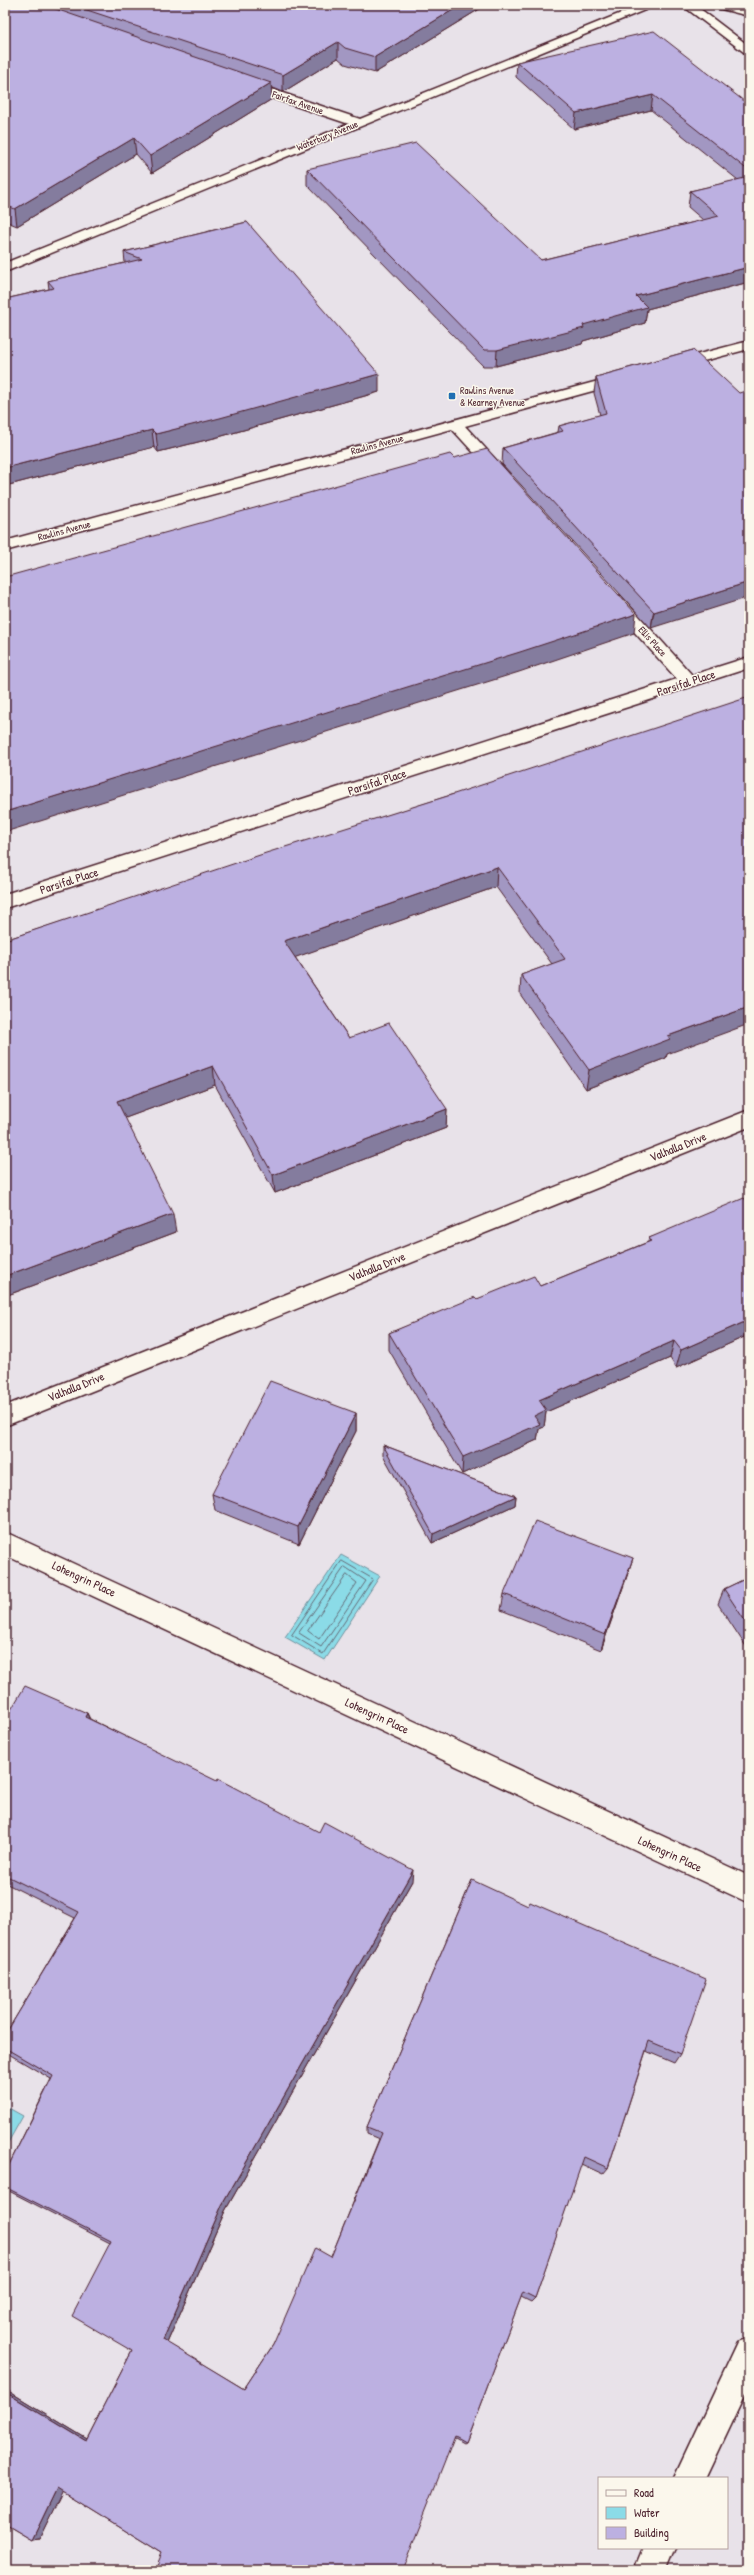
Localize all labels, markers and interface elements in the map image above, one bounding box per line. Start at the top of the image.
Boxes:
street label: Fairfax Avenue [270,87,325,117]
street label: Waterbury Avenue [295,117,360,154]
place label: Rawlins Avenue & Kearney Avenue [460,384,525,409]
marker: Rawlins Avenue & Kearney Avenue [447,391,457,401]
street label: Rawlins Avenue [349,431,405,458]
street label: Rawlins Avenue [36,517,92,544]
street label: Ellis Place [636,623,670,659]
street label: Parsifal Place [654,665,717,700]
street label: Parsifal Place [345,764,408,799]
street label: Parsifal Place [37,863,100,898]
street label: Valhalla Drive [647,1127,709,1166]
street label: Valhalla Drive [346,1247,408,1286]
street label: Valhalla Drive [45,1367,107,1406]
street label: Lohengrin Place [50,1556,119,1601]
street label: Lohengrin Place [343,1693,412,1738]
street label: Lohengrin Place [636,1831,705,1876]
legend [598,2477,728,2549]
text: Road [634,2484,654,2501]
text: Water [634,2504,660,2521]
text: Building [634,2524,669,2541]

